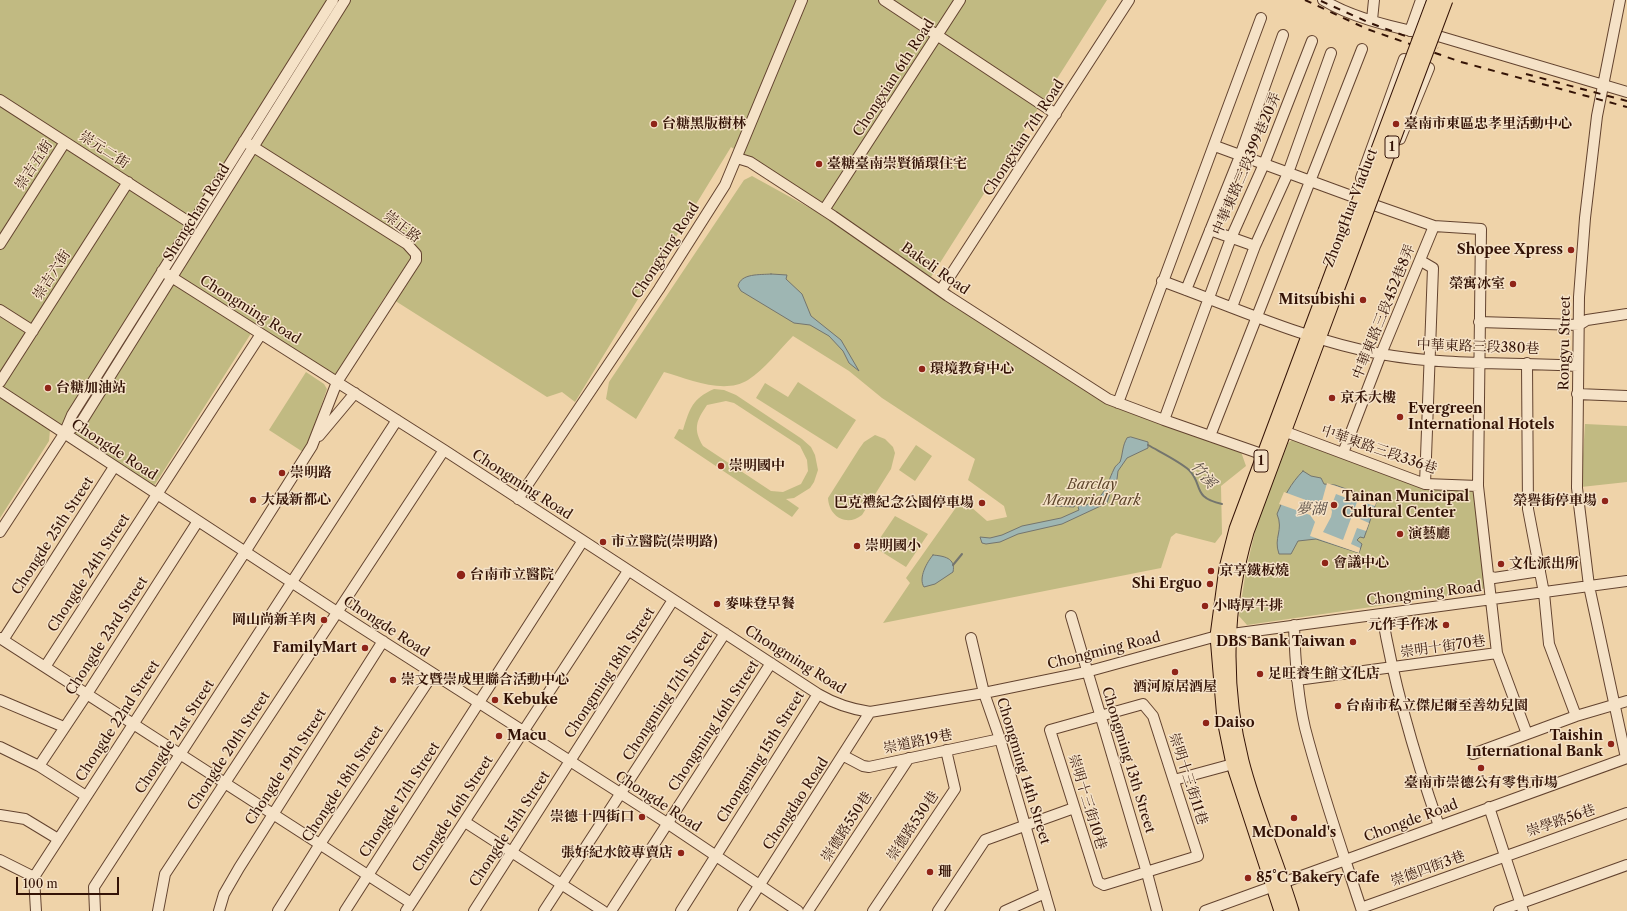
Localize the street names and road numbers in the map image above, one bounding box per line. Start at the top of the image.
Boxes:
street label: Chongxian 6th Road [850,16,938,140]
street label: Chongxian 7th Road [980,77,1068,199]
street label: 中華東路三段399巷20弄 [1209,90,1285,238]
street label: 崇元二街 [76,128,132,172]
road number: 1 [1385,136,1399,158]
street label: 崇吉五街 [12,137,56,193]
street label: ZhongHua Viaduct [1321,146,1381,270]
street label: Shengchan Road [160,161,234,265]
street label: Chongxing Road [629,200,703,302]
street label: 崇正路 [380,208,424,246]
street label: Bakeli Road [898,239,972,299]
street label: 中華東路三段452巷8弄 [1349,242,1419,382]
street label: 崇吉六街 [30,247,74,303]
street label: Chongming Road [196,272,304,348]
street label: Rongyu Street [1556,296,1574,390]
street label: 中華東路三段380巷 [1416,336,1540,358]
street label: Chongde Road [68,416,160,484]
street label: 中華東路三段336巷 [1319,422,1439,478]
street label: Chongming Road [469,446,575,524]
road number: 1 [1254,450,1268,472]
street label: Chongde 25th Street [9,474,97,598]
street label: Chongde 24th Street [44,511,134,635]
street label: Chongde 23rd Street [62,574,152,698]
street label: Chongming Road [1365,579,1483,609]
street label: Chongde Road [340,593,432,661]
street label: Chongming 18th Street [561,604,659,742]
street label: Chongming Road [741,622,849,698]
street label: Chongming 17th Street [620,628,716,764]
street label: Chongming Road [1046,629,1162,673]
street label: 崇明十街70巷 [1399,633,1487,661]
street label: Chongde 22nd Street [73,657,163,785]
street label: Chongming 16th Street [665,657,763,795]
street label: Chongde 21st Street [132,677,218,797]
street label: Chongming 13th Street [1098,685,1158,835]
street label: Chongde 20th Street [184,688,274,814]
street label: Chongming 15th Street [714,688,808,826]
street label: Chongming 14th Street [993,696,1053,846]
street label: Chongde 19th Street [242,706,330,828]
street label: Chongde 18th Street [299,723,387,845]
street label: 崇道路19巷 [882,726,954,758]
street label: 崇明十三街11巷 [1165,731,1211,827]
street label: Chongde 17th Street [356,739,444,861]
street label: 崇明十三街10巷 [1065,752,1109,852]
street label: Chongde 16th Street [409,753,497,875]
street label: Chongdao Road [760,755,832,853]
street label: Chongde 15th Street [466,768,554,890]
street label: Chongde Road [612,768,704,836]
street label: 崇德路530巷 [884,788,942,864]
street label: 崇德路550巷 [818,789,876,865]
street label: Chongde Road [1362,796,1460,846]
street label: 崇學路56巷 [1524,801,1598,841]
street label: 崇德四街3巷 [1389,848,1467,890]

